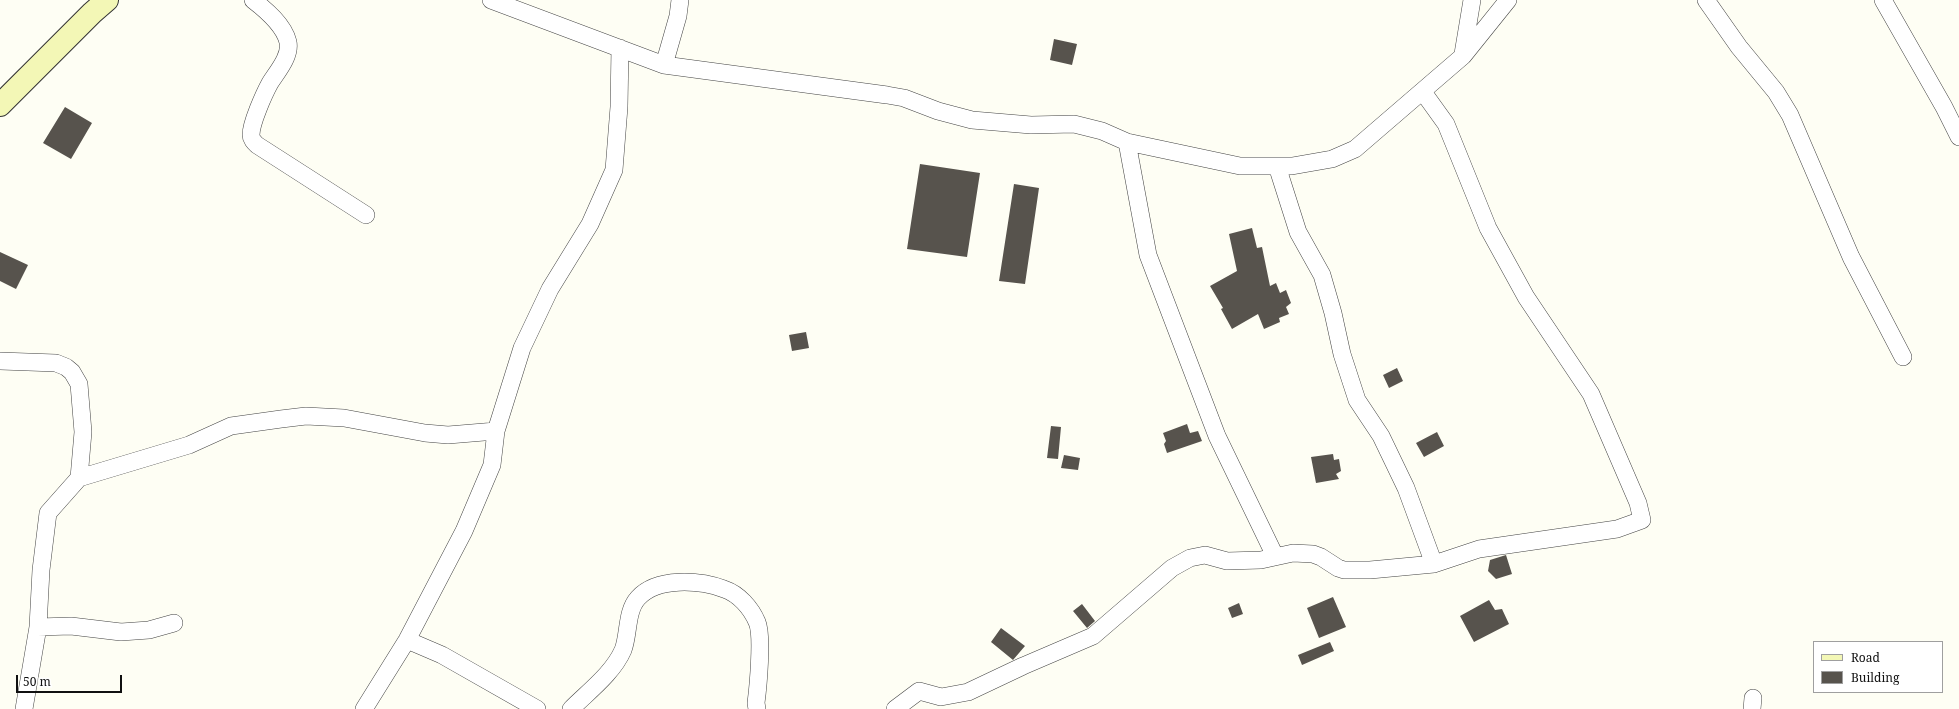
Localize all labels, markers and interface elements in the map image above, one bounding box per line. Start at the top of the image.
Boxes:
legend [1813,641,1943,693]
text: Road [1851,649,1880,666]
scale bar [18,667,124,693]
text: Building [1851,669,1899,686]
text: 50 m [23,673,51,690]

